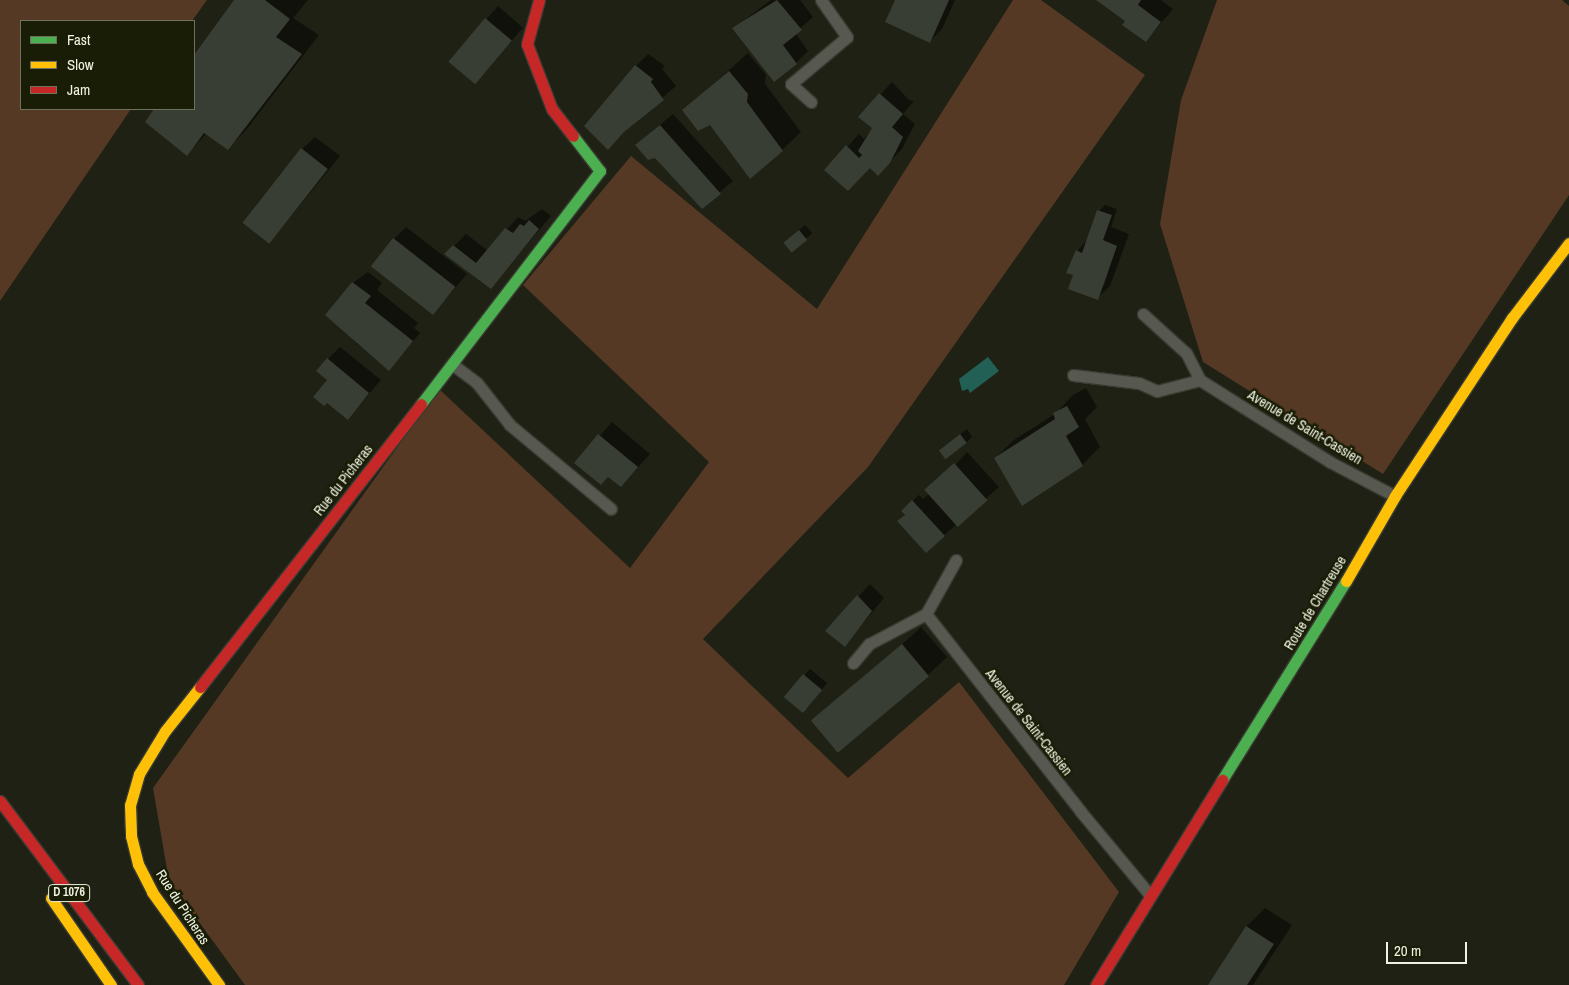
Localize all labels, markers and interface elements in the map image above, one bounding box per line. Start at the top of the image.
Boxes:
legend [20,20,195,110]
text: Fast [67,29,90,50]
text: Slow [67,54,94,75]
text: Jam [67,79,90,100]
street label: Avenue de Saint-Cassien [1245,386,1365,468]
street label: Rue du Picheras [310,441,376,519]
street label: Route de Chartreuse [1280,553,1350,653]
street label: Avenue de Saint-Cassien [982,665,1076,779]
street label: Rue du Picheras [153,867,213,947]
road number: D 1076 [48,884,90,902]
scale bar [1389,932,1470,964]
text: 20 m [1394,940,1421,961]

